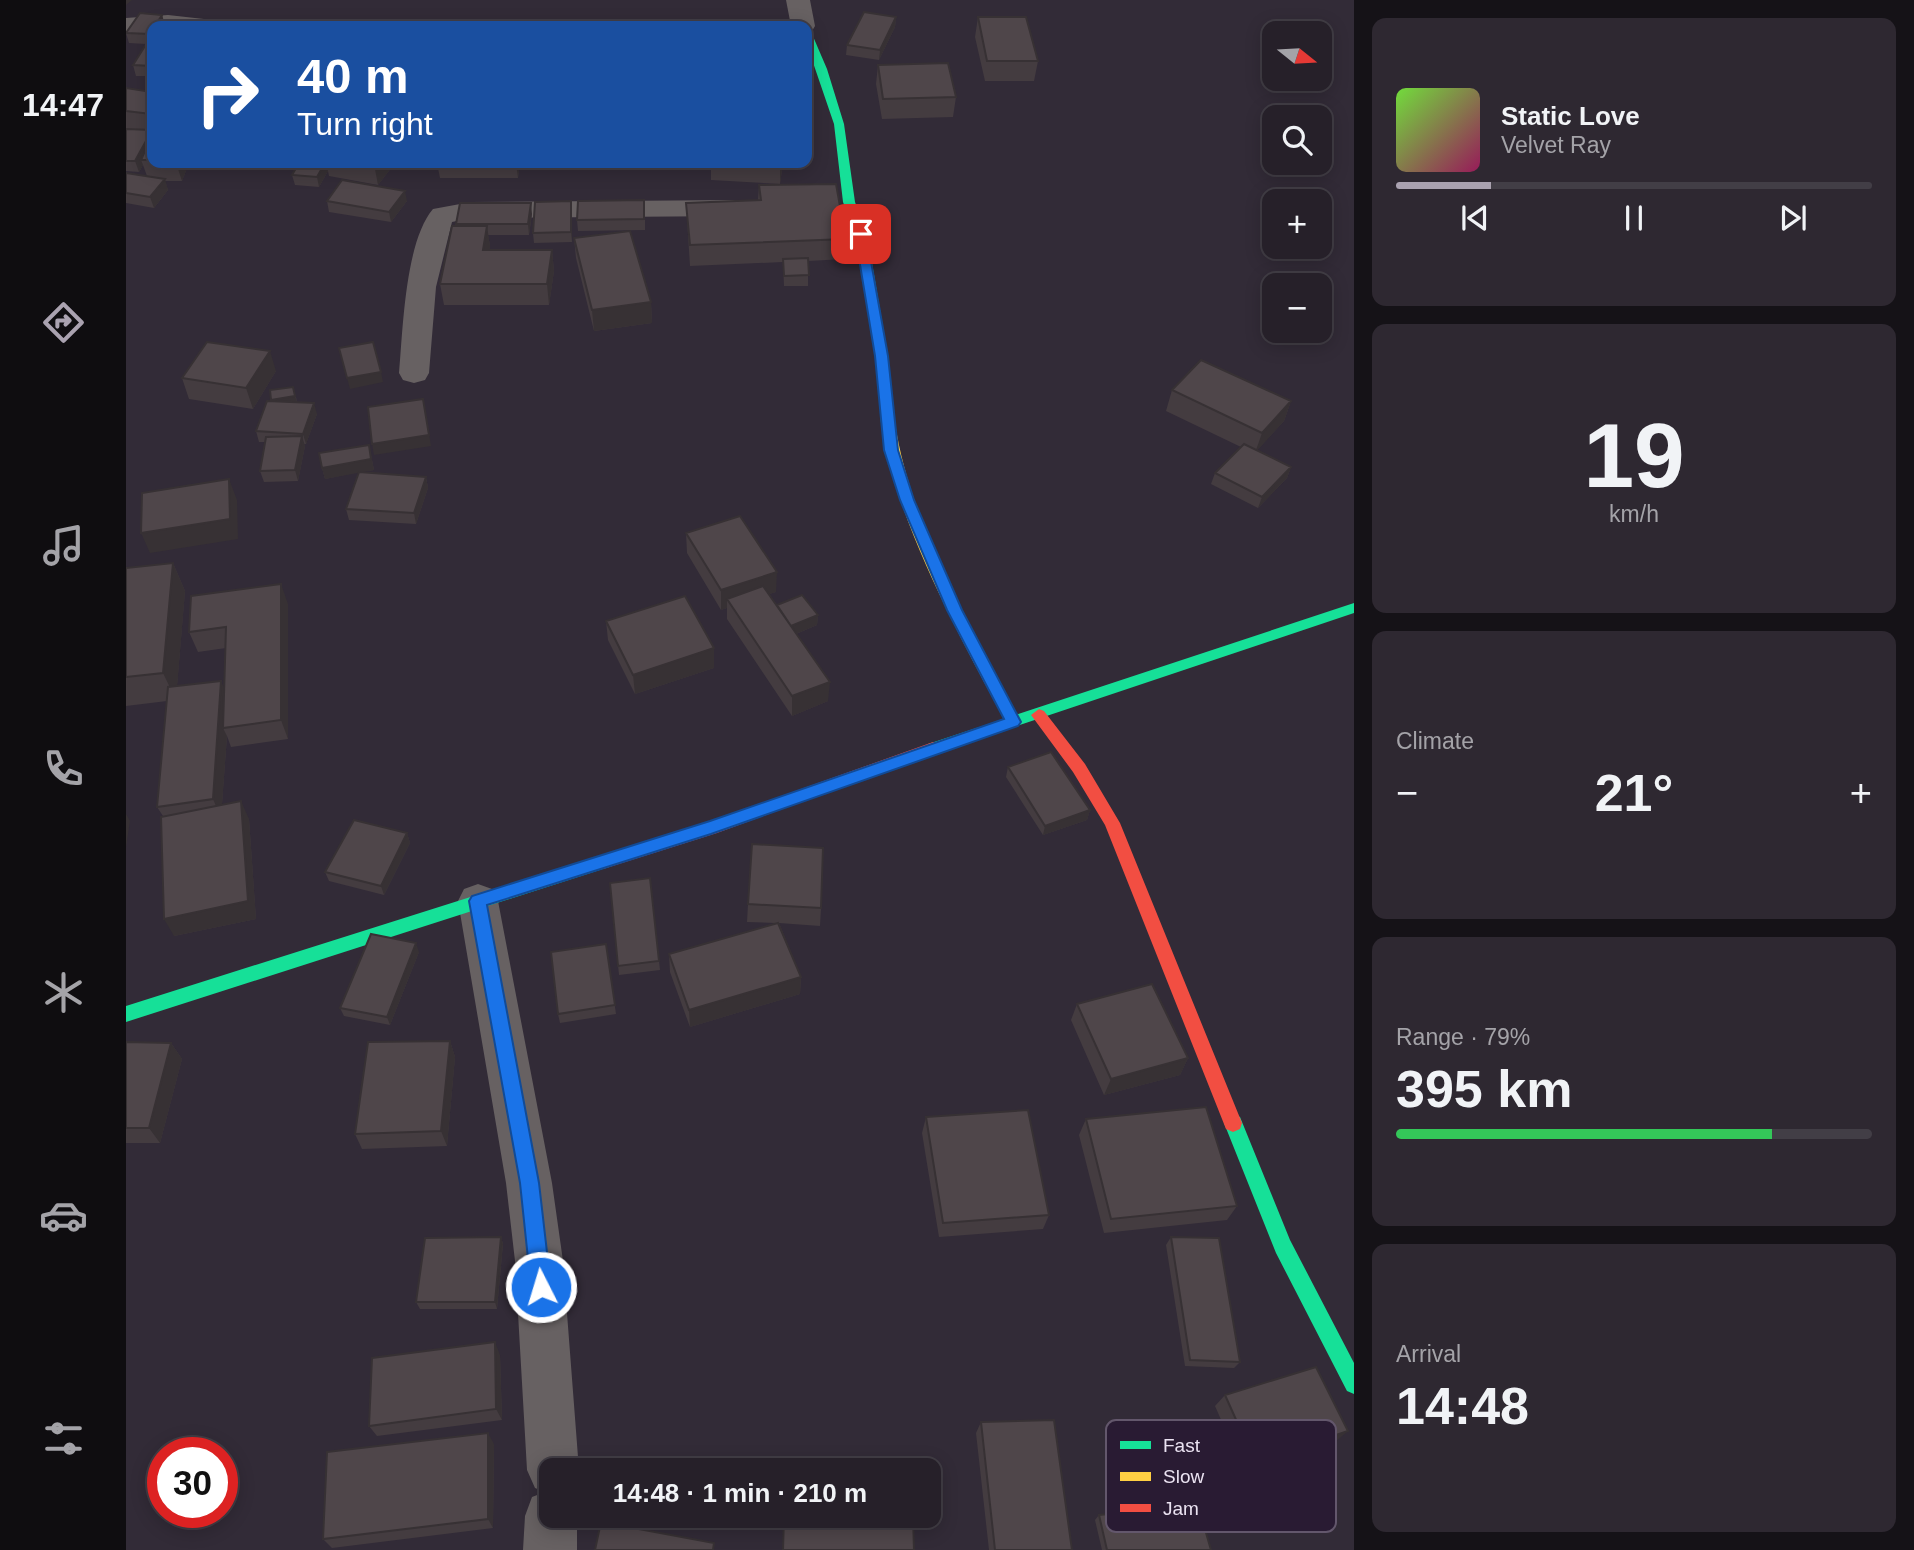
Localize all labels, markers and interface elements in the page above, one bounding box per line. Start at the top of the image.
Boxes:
north arrow [1262,21,1332,91]
map controls [1262,21,1332,343]
icon: right [182,49,273,140]
text: 40 m [297,49,409,103]
text: 14:47 [22,87,104,123]
text: Static Love [1501,101,1640,131]
button: search [1262,105,1332,175]
text: Turn right [297,106,433,142]
text: Velvet Ray [1501,132,1611,158]
button: + [1262,189,1332,259]
icon: previous [1456,199,1494,237]
icon: pause [1615,199,1653,237]
icon: next [1774,199,1812,237]
pin [831,204,891,264]
icon: arrive [842,215,880,253]
button: − [1262,273,1332,343]
icon: directions [39,298,88,347]
text: 19 [1583,405,1685,506]
text: km/h [1609,501,1659,527]
icon: music [39,521,88,570]
text: Climate [1396,728,1474,754]
icon: phone [39,744,88,793]
text: 21° [1595,764,1673,822]
text: − [1396,772,1418,814]
text: + [1850,772,1872,814]
icon: climate [39,968,88,1017]
text: Range · 79% [1396,1024,1530,1050]
text: 395 km [1396,1060,1572,1118]
icon: car [39,1191,88,1240]
position arrow [504,1250,578,1324]
text: Arrival [1396,1341,1461,1367]
text: 14:48 [1396,1377,1529,1435]
icon: filters [39,1414,88,1463]
legend [1106,1420,1336,1532]
text: Fast [1163,1435,1201,1456]
speed limit sign: 30 [147,1437,238,1528]
text: Slow [1163,1466,1204,1487]
text: 14:48 · 1 min · 210 m [613,1478,867,1508]
text: Jam [1163,1498,1199,1519]

